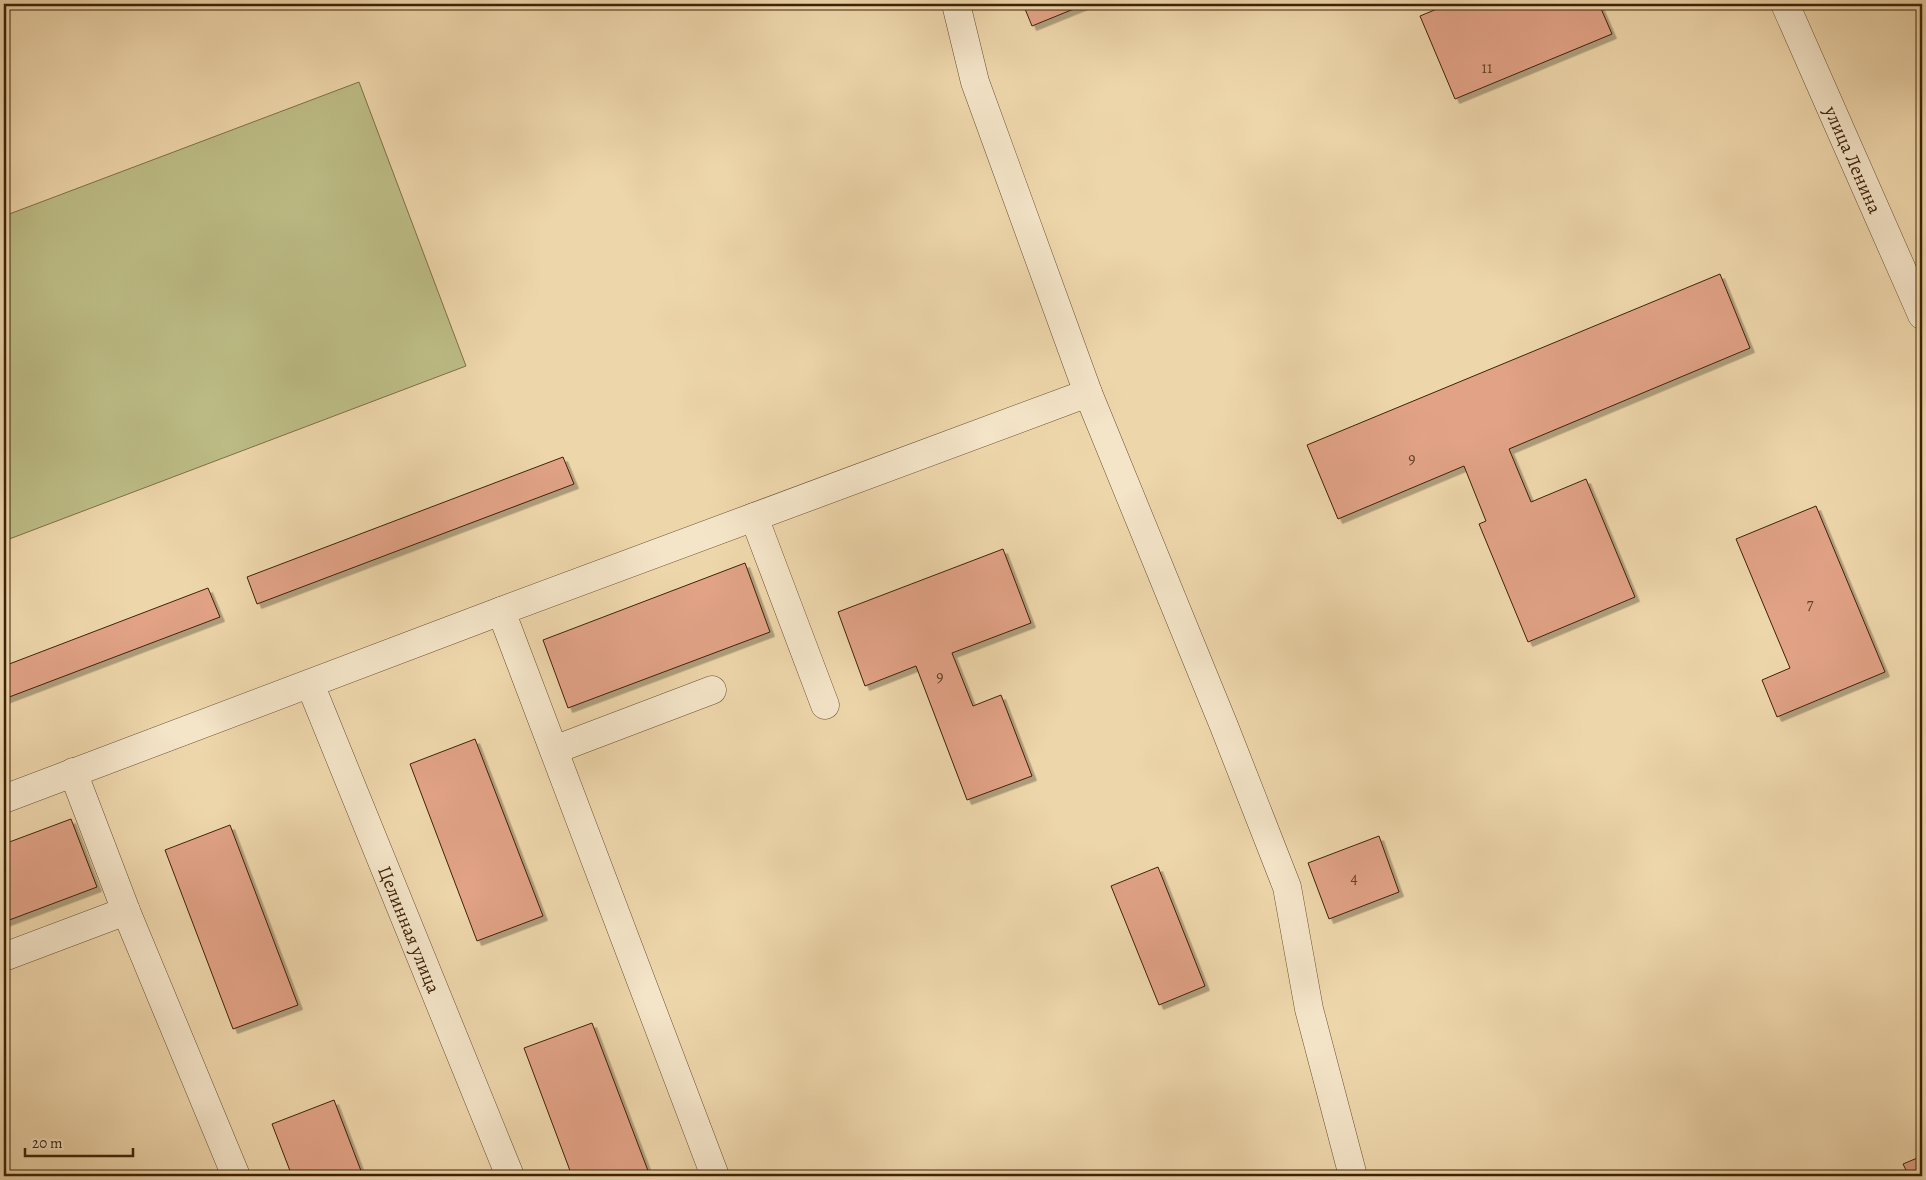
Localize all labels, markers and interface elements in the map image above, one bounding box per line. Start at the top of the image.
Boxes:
house number: 11 [1482,57,1493,79]
street label: улица Ленина [1817,101,1888,218]
house number: 9 [1408,448,1416,470]
house number: 7 [1807,593,1814,615]
house number: 9 [936,666,944,688]
street label: Целинная улица [371,862,446,998]
house number: 4 [1350,867,1358,889]
scale bar [25,1125,132,1157]
text: 20 m [32,1133,63,1153]

